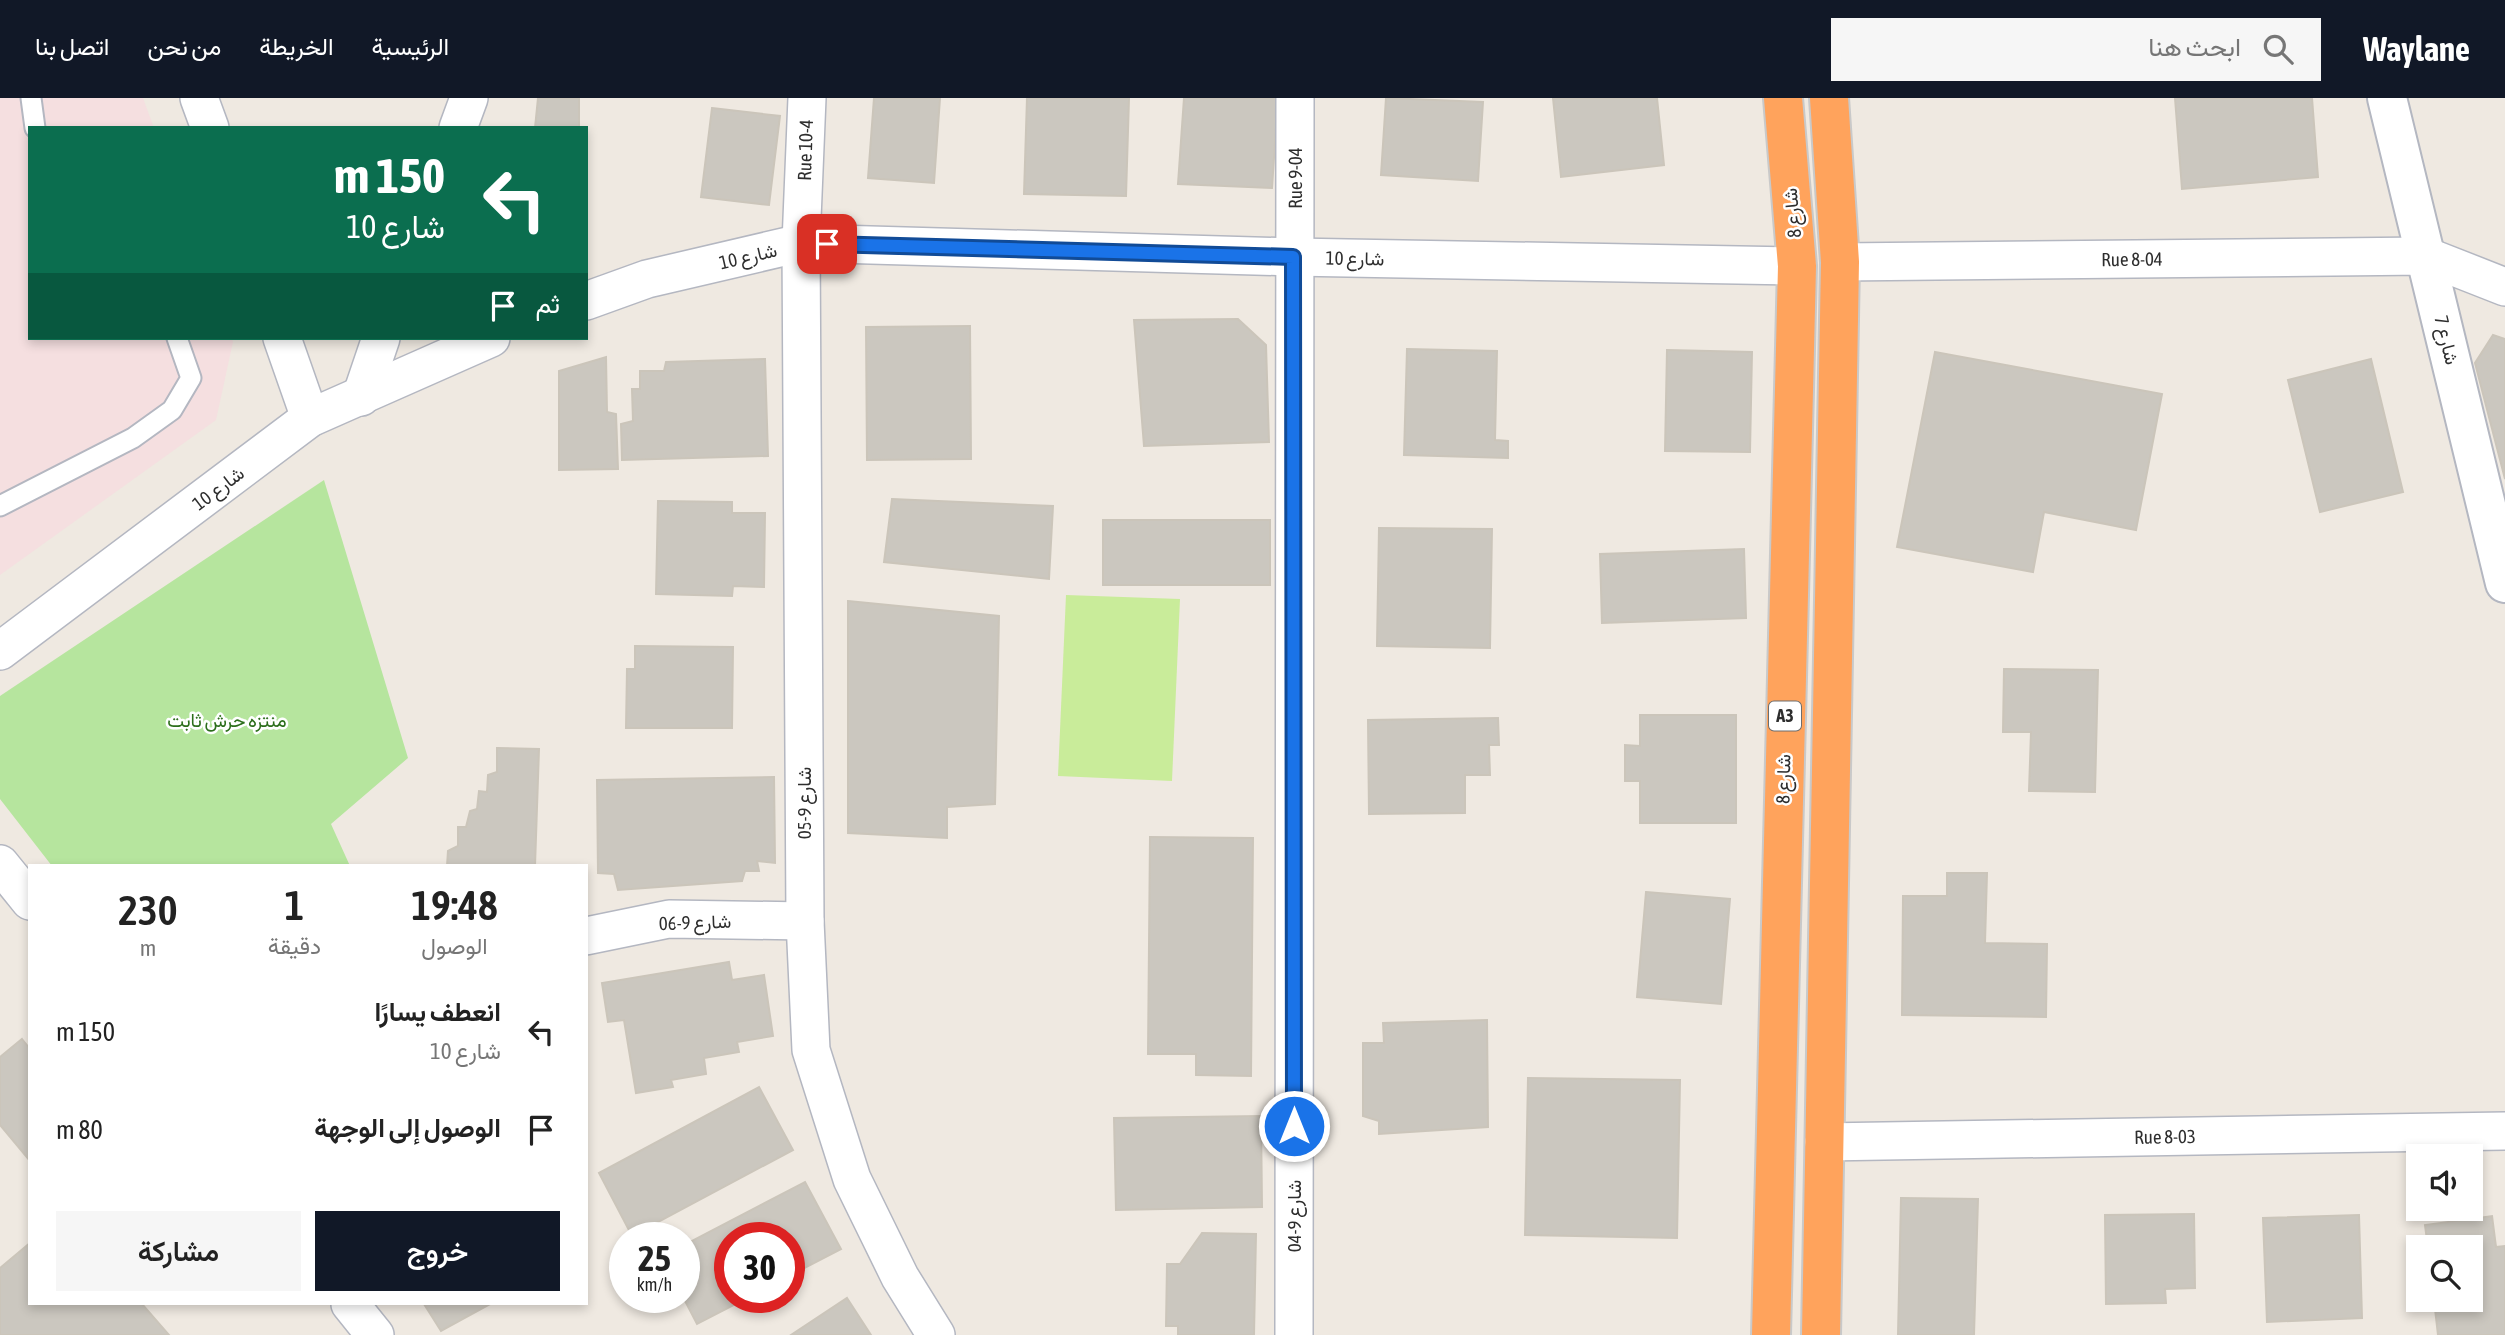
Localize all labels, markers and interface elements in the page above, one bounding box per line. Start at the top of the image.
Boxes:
search box [1831,18,2321,81]
icon: search [2259,30,2297,68]
text: Waylane [2363,30,2470,68]
text: ابحث هنا [2148,32,2241,62]
text: اتصل بنا [35,33,109,60]
text: من نحن [147,33,221,60]
text: الخريطة [259,33,334,60]
text: الرئيسية [372,33,449,60]
street label: Rue 10-4 [793,119,817,181]
text: 150 m [334,147,445,203]
street label: Rue 9-04 [1284,147,1306,209]
icon: left [469,154,560,245]
street label: شارع 8 [1779,187,1807,239]
text: شارع 10 [346,208,445,245]
pin [797,214,857,274]
icon: arrive [808,225,846,263]
street label: شارع 10 [717,239,780,275]
street label: شارع 10 [1325,246,1385,272]
street label: Rue 8-04 [2101,248,2163,270]
icon: arrive [484,287,522,325]
text: ثم [536,289,560,319]
street label: شارع 7 [2428,313,2464,367]
street label: شارع 10 [188,462,249,516]
road number: A3 [1769,702,1801,730]
park label: منتزه حرش ثابت [167,709,287,732]
street label: شارع 8 [1772,754,1796,804]
street label: شارع 9-05 [793,767,817,839]
text: 1 [285,881,304,929]
text: 19:48 [411,881,498,929]
text: 230 [118,886,178,934]
street label: شارع 9-06 [658,910,732,936]
text: دقيقة [268,933,321,959]
text: الوصول [421,933,488,959]
text: m [140,935,156,961]
text: انعطف يسارًا [374,997,501,1027]
icon: left [522,1013,560,1051]
text: 150 m [56,1017,115,1047]
text: شارع 10 [430,1038,501,1064]
position arrow [1257,1089,1331,1163]
icon: arrive [522,1111,560,1149]
text: الوصول إلى الوجهة [314,1113,501,1143]
text: 80 m [56,1115,103,1145]
street label: Rue 8-03 [2134,1125,2196,1148]
map controls [2406,1144,2483,1312]
button: sound [2406,1144,2483,1221]
street label: شارع 9-04 [1283,1180,1307,1252]
button: مشاركة [56,1211,301,1291]
button: خروج [315,1211,560,1291]
speed limit sign: 30 [714,1222,805,1313]
button: search [2406,1235,2483,1312]
text: 25 [638,1238,671,1278]
text: km/h [637,1274,672,1295]

